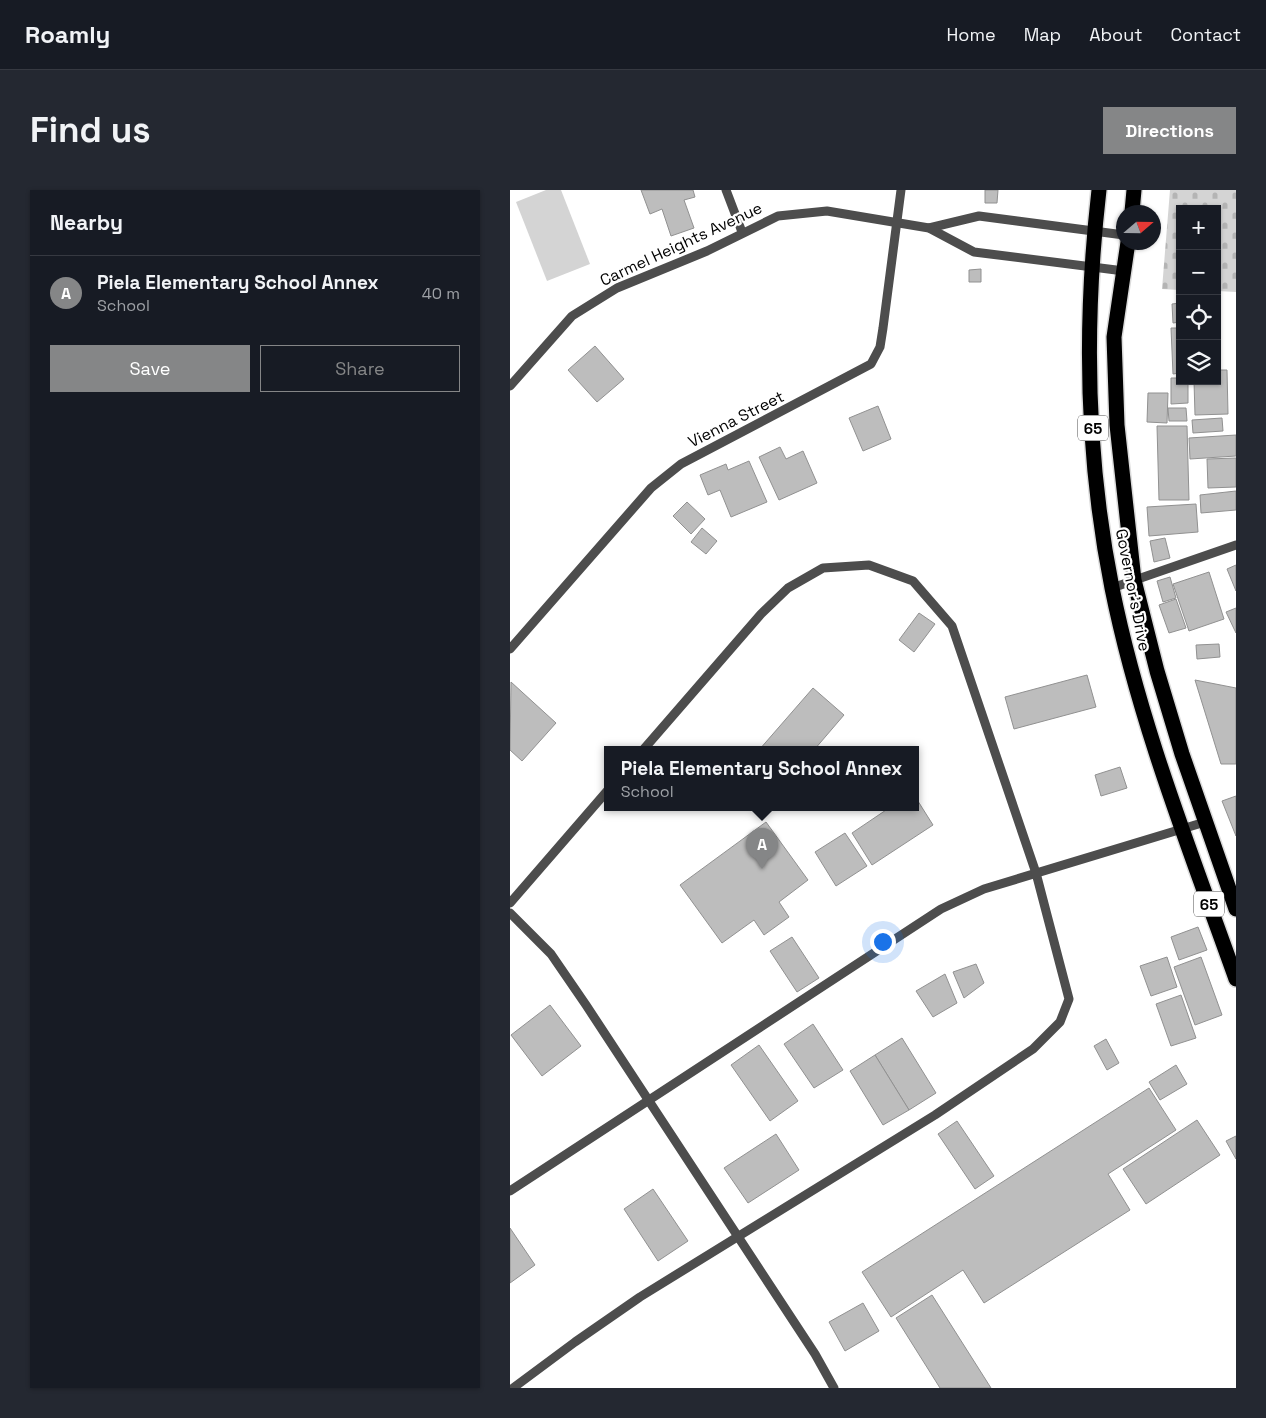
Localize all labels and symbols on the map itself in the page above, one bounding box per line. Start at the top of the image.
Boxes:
street label: Carmel Heights Avenue [596,197,766,291]
north arrow [1116,205,1161,250]
street label: Vienna Street [684,386,788,452]
road number: 65 [1078,416,1108,440]
street label: Governor's Drive [1111,527,1155,653]
pin: A [746,828,778,869]
road number: 65 [1194,892,1224,916]
your location [870,929,896,955]

